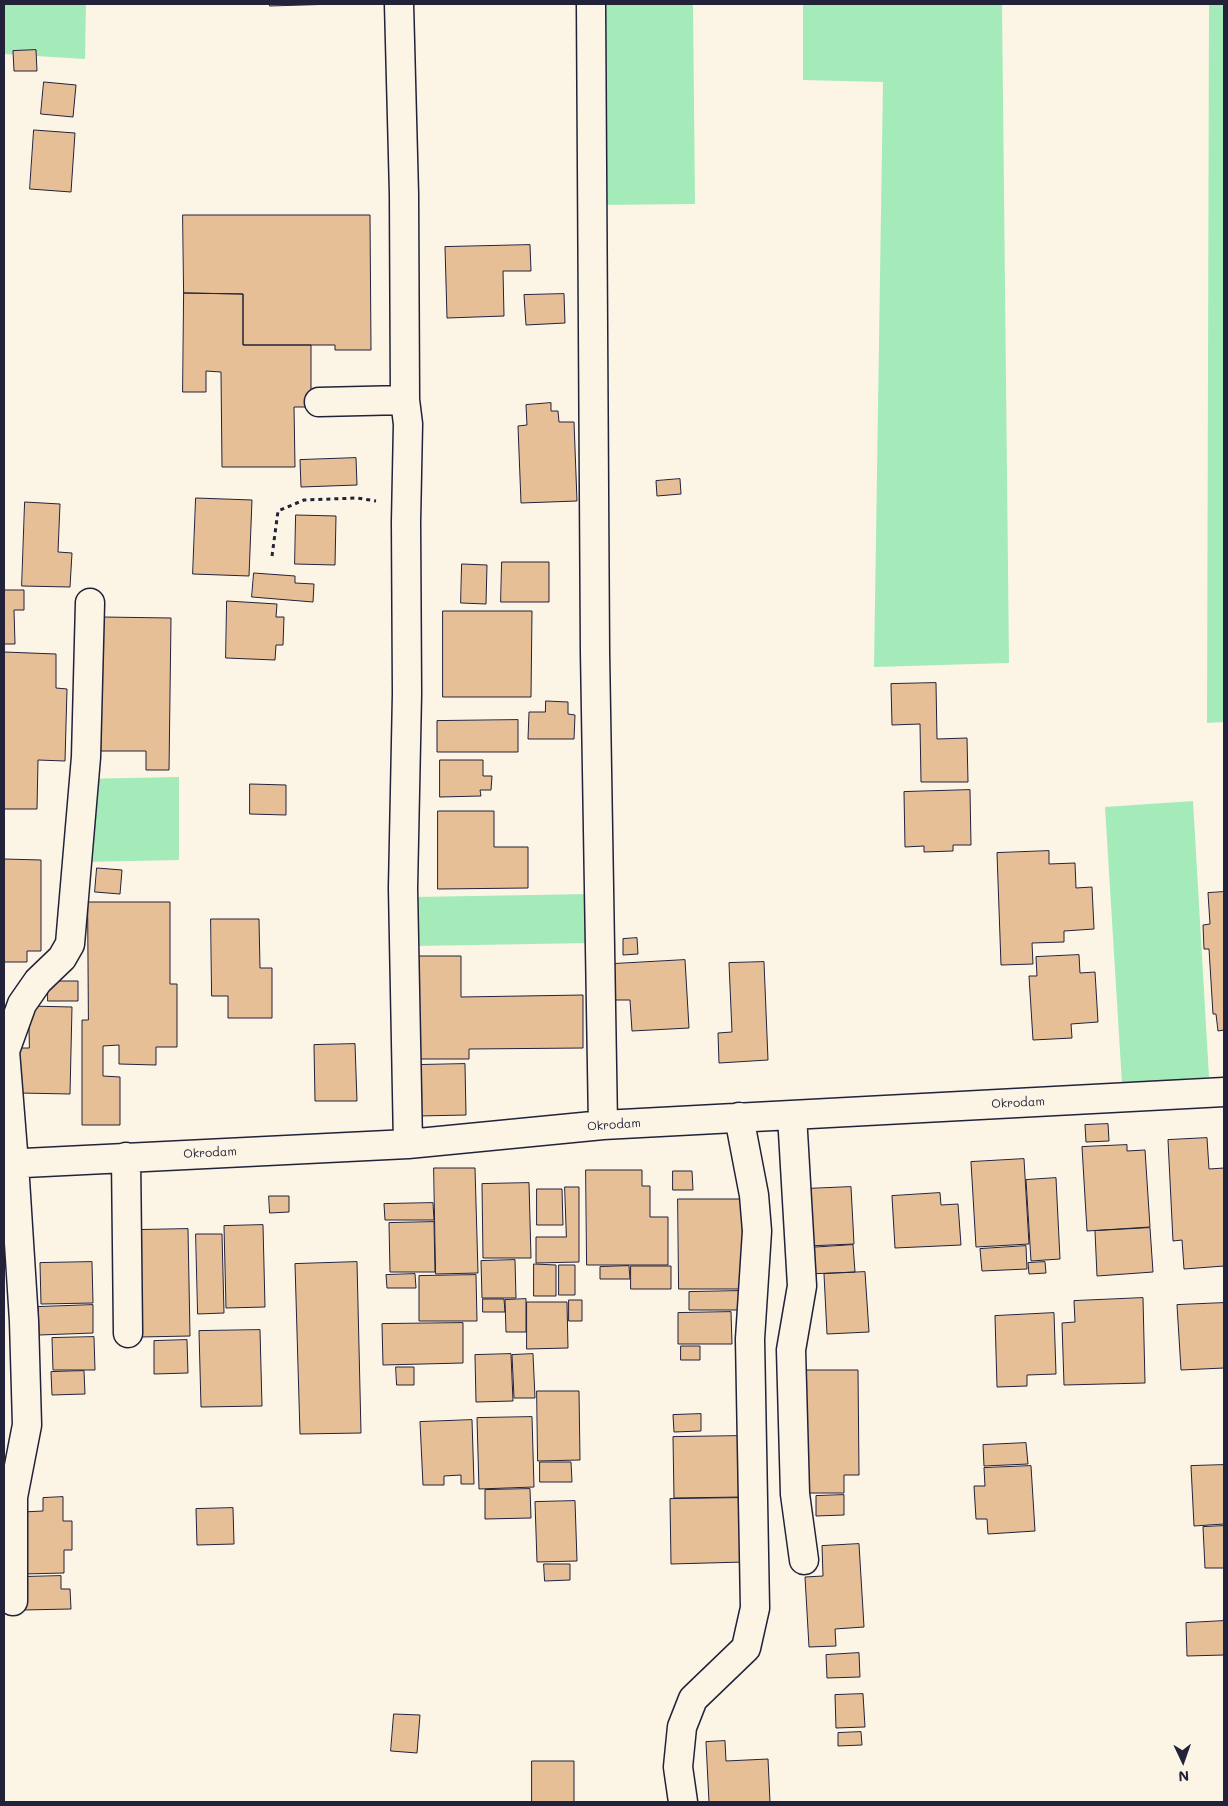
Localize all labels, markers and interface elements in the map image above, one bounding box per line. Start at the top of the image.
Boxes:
street label: Okrodam [991,1094,1045,1112]
street label: Okrodam [587,1116,641,1134]
street label: Okrodam [183,1144,237,1162]
north arrow [1158,1736,1208,1786]
text: N [1178,1767,1190,1786]

